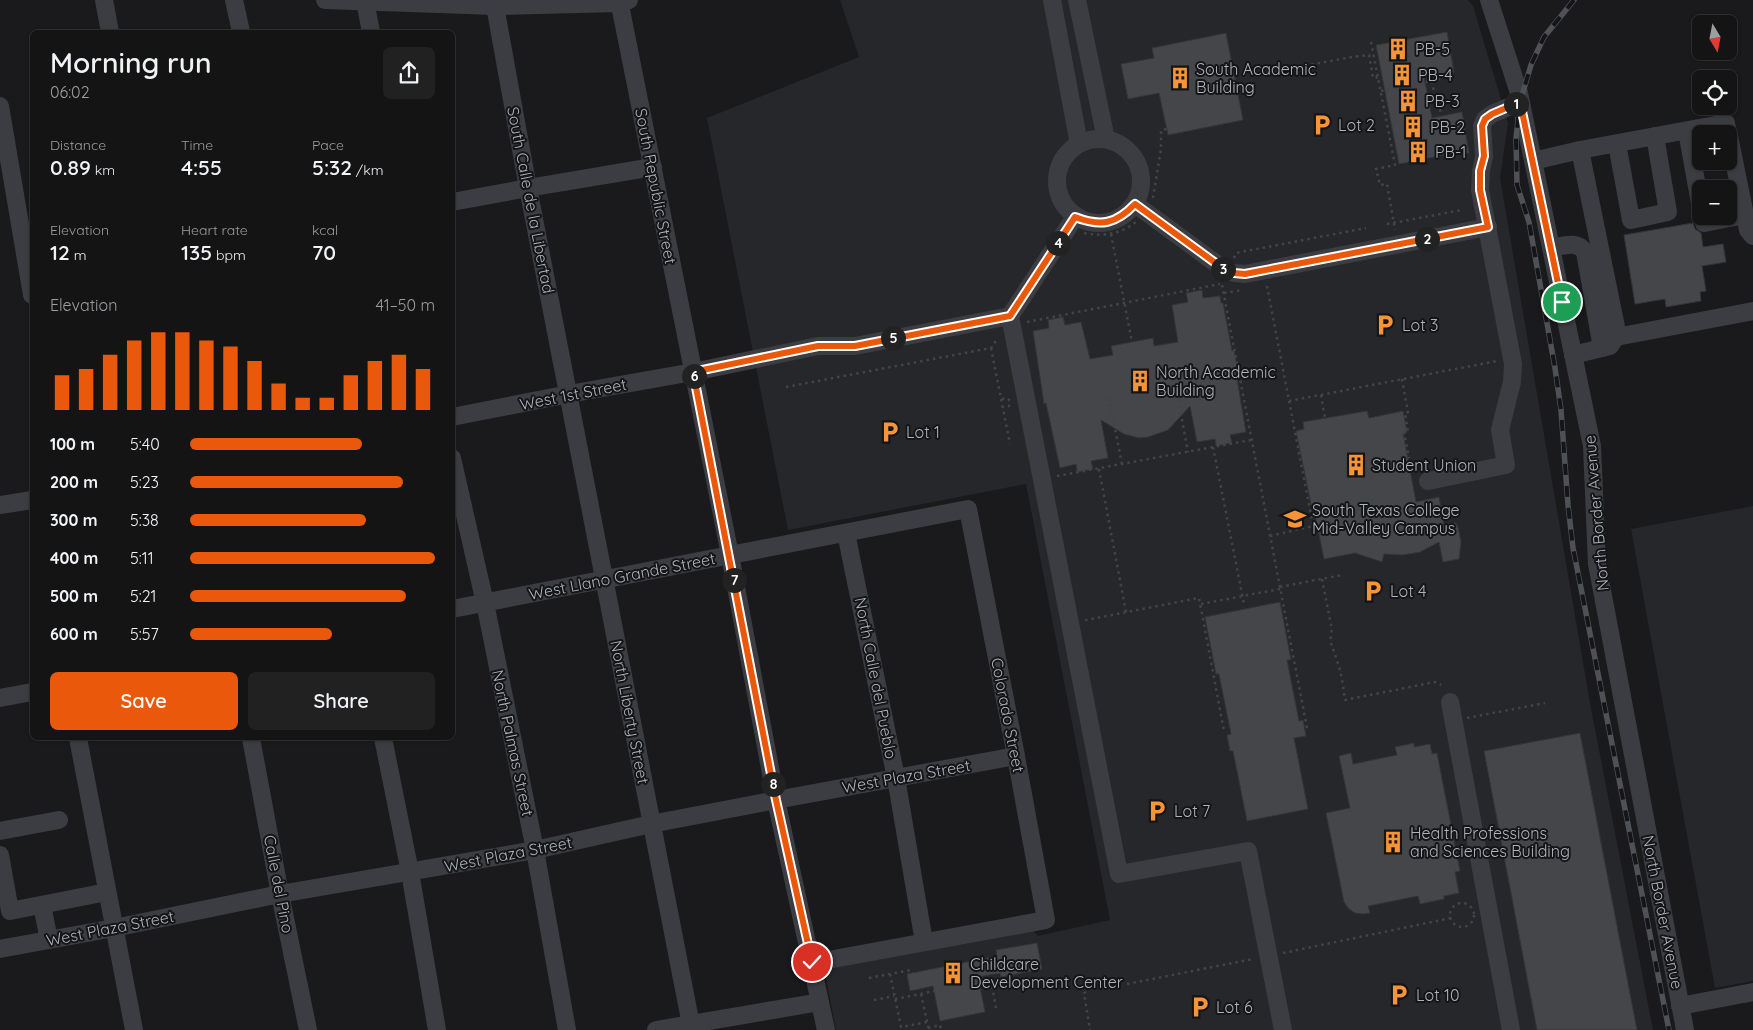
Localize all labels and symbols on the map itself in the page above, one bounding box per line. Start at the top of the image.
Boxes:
north arrow [1692,15,1738,60]
building icon: PB-5 [1385,36,1411,62]
place label: PB-5 [1415,39,1450,59]
place label: South Academic Building [1196,59,1316,97]
building icon: PB-4 [1389,62,1415,88]
building icon: South Academic Building [1167,65,1193,91]
place label: PB-4 [1418,65,1453,85]
building icon: PB-3 [1395,88,1421,114]
place label: PB-3 [1425,91,1460,111]
pin: 1 [1504,92,1528,116]
street label: South Calle de la Libertad [503,105,559,295]
street label: South Republic Street [631,106,681,266]
parking icon: Lot 2 [1309,112,1335,138]
building icon: PB-2 [1400,114,1426,140]
place label: Lot 2 [1338,115,1375,135]
place label: PB-2 [1430,117,1465,137]
building icon: PB-1 [1405,139,1431,165]
place label: PB-1 [1435,142,1466,162]
pin: 2 [1414,226,1440,252]
pin: 4 [1046,230,1070,256]
pin: 3 [1210,256,1236,282]
pin [1541,281,1583,323]
parking icon: Lot 3 [1372,312,1398,338]
place label: Lot 3 [1402,315,1438,335]
pin: 5 [880,326,906,350]
place label: North Academic Building [1156,362,1276,400]
pin: 6 [682,364,706,388]
building icon: North Academic Building [1127,368,1153,394]
street label: West 1st Street [518,374,628,414]
parking icon: Lot 1 [877,419,903,445]
place label: Lot 1 [906,422,940,442]
street label: North Border Avenue [1579,434,1613,592]
building icon: Student Union [1343,452,1369,478]
place label: Student Union [1372,455,1476,475]
place label: South Texas College Mid-Valley Campus [1312,500,1460,538]
school or university icon: South Texas College Mid-Valley Campus [1282,506,1308,532]
street label: West Llano Grande Street [527,548,717,604]
pin: 7 [722,568,746,592]
parking icon: Lot 4 [1360,578,1386,604]
place label: Lot 4 [1390,581,1426,601]
street label: North Calle del Pueblo [851,595,901,761]
street label: North Liberty Street [606,639,654,785]
street label: Colorado Street [987,656,1029,774]
street label: North Palmas Street [488,668,538,818]
street label: West Plaza Street [840,755,972,797]
pin: 8 [760,772,786,796]
parking icon: Lot 7 [1144,798,1170,824]
place label: Lot 7 [1174,801,1210,821]
place label: Health Professions and Sciences Building [1410,823,1570,861]
building icon: Health Professions and Sciences Building [1380,829,1406,855]
street label: West Plaza Street [442,832,574,876]
street label: Calle del Pino [260,833,298,935]
street label: North Border Avenue [1638,833,1688,991]
street label: West Plaza Street [44,906,176,950]
pin [791,941,833,983]
place label: Childcare Development Center [970,954,1123,992]
building icon: Childcare Development Center [940,960,966,986]
parking icon: Lot 10 [1386,982,1412,1008]
place label: Lot 10 [1416,985,1459,1005]
parking icon: Lot 6 [1187,994,1213,1020]
place label: Lot 6 [1216,997,1253,1017]

